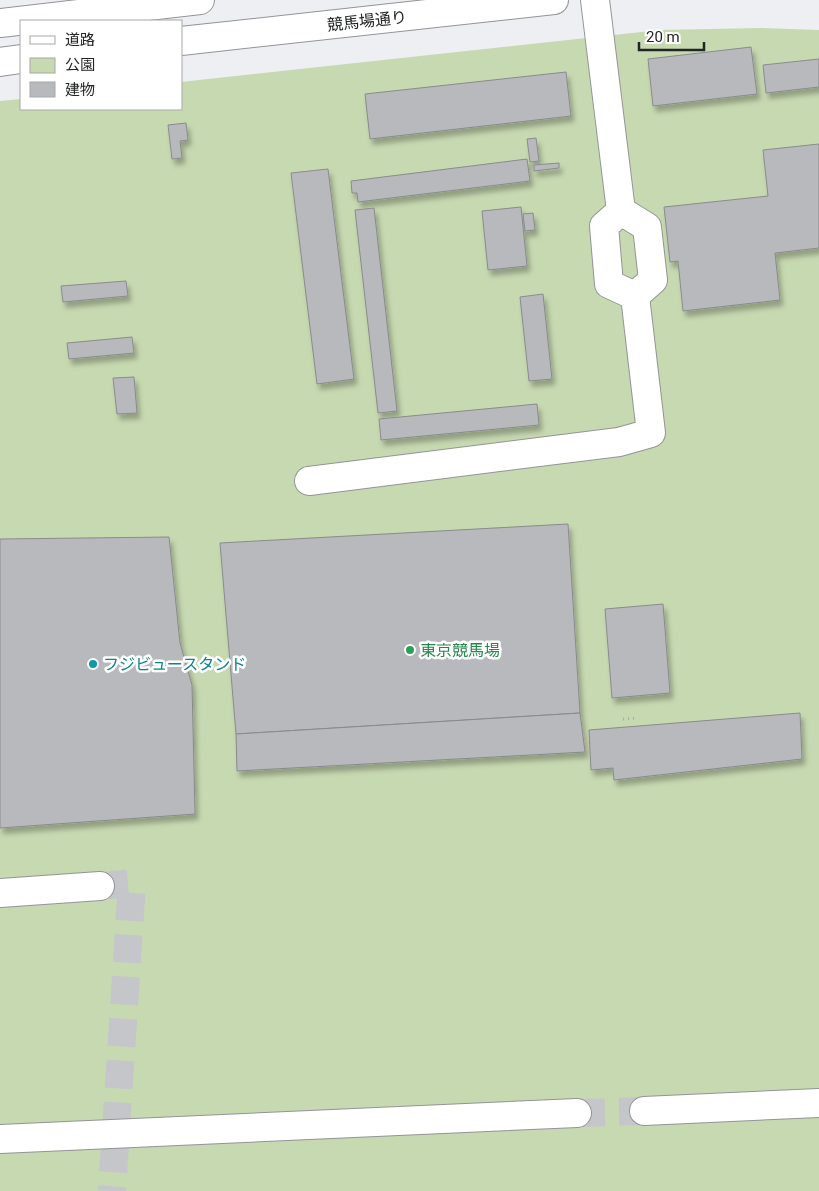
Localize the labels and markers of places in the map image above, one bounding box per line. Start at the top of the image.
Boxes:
place label: 東京競馬場 [420,641,500,660]
marker: 東京競馬場 [404,644,416,656]
place label: フジビュースタンド [103,655,246,674]
marker: フジビュースタンド [87,658,99,670]

